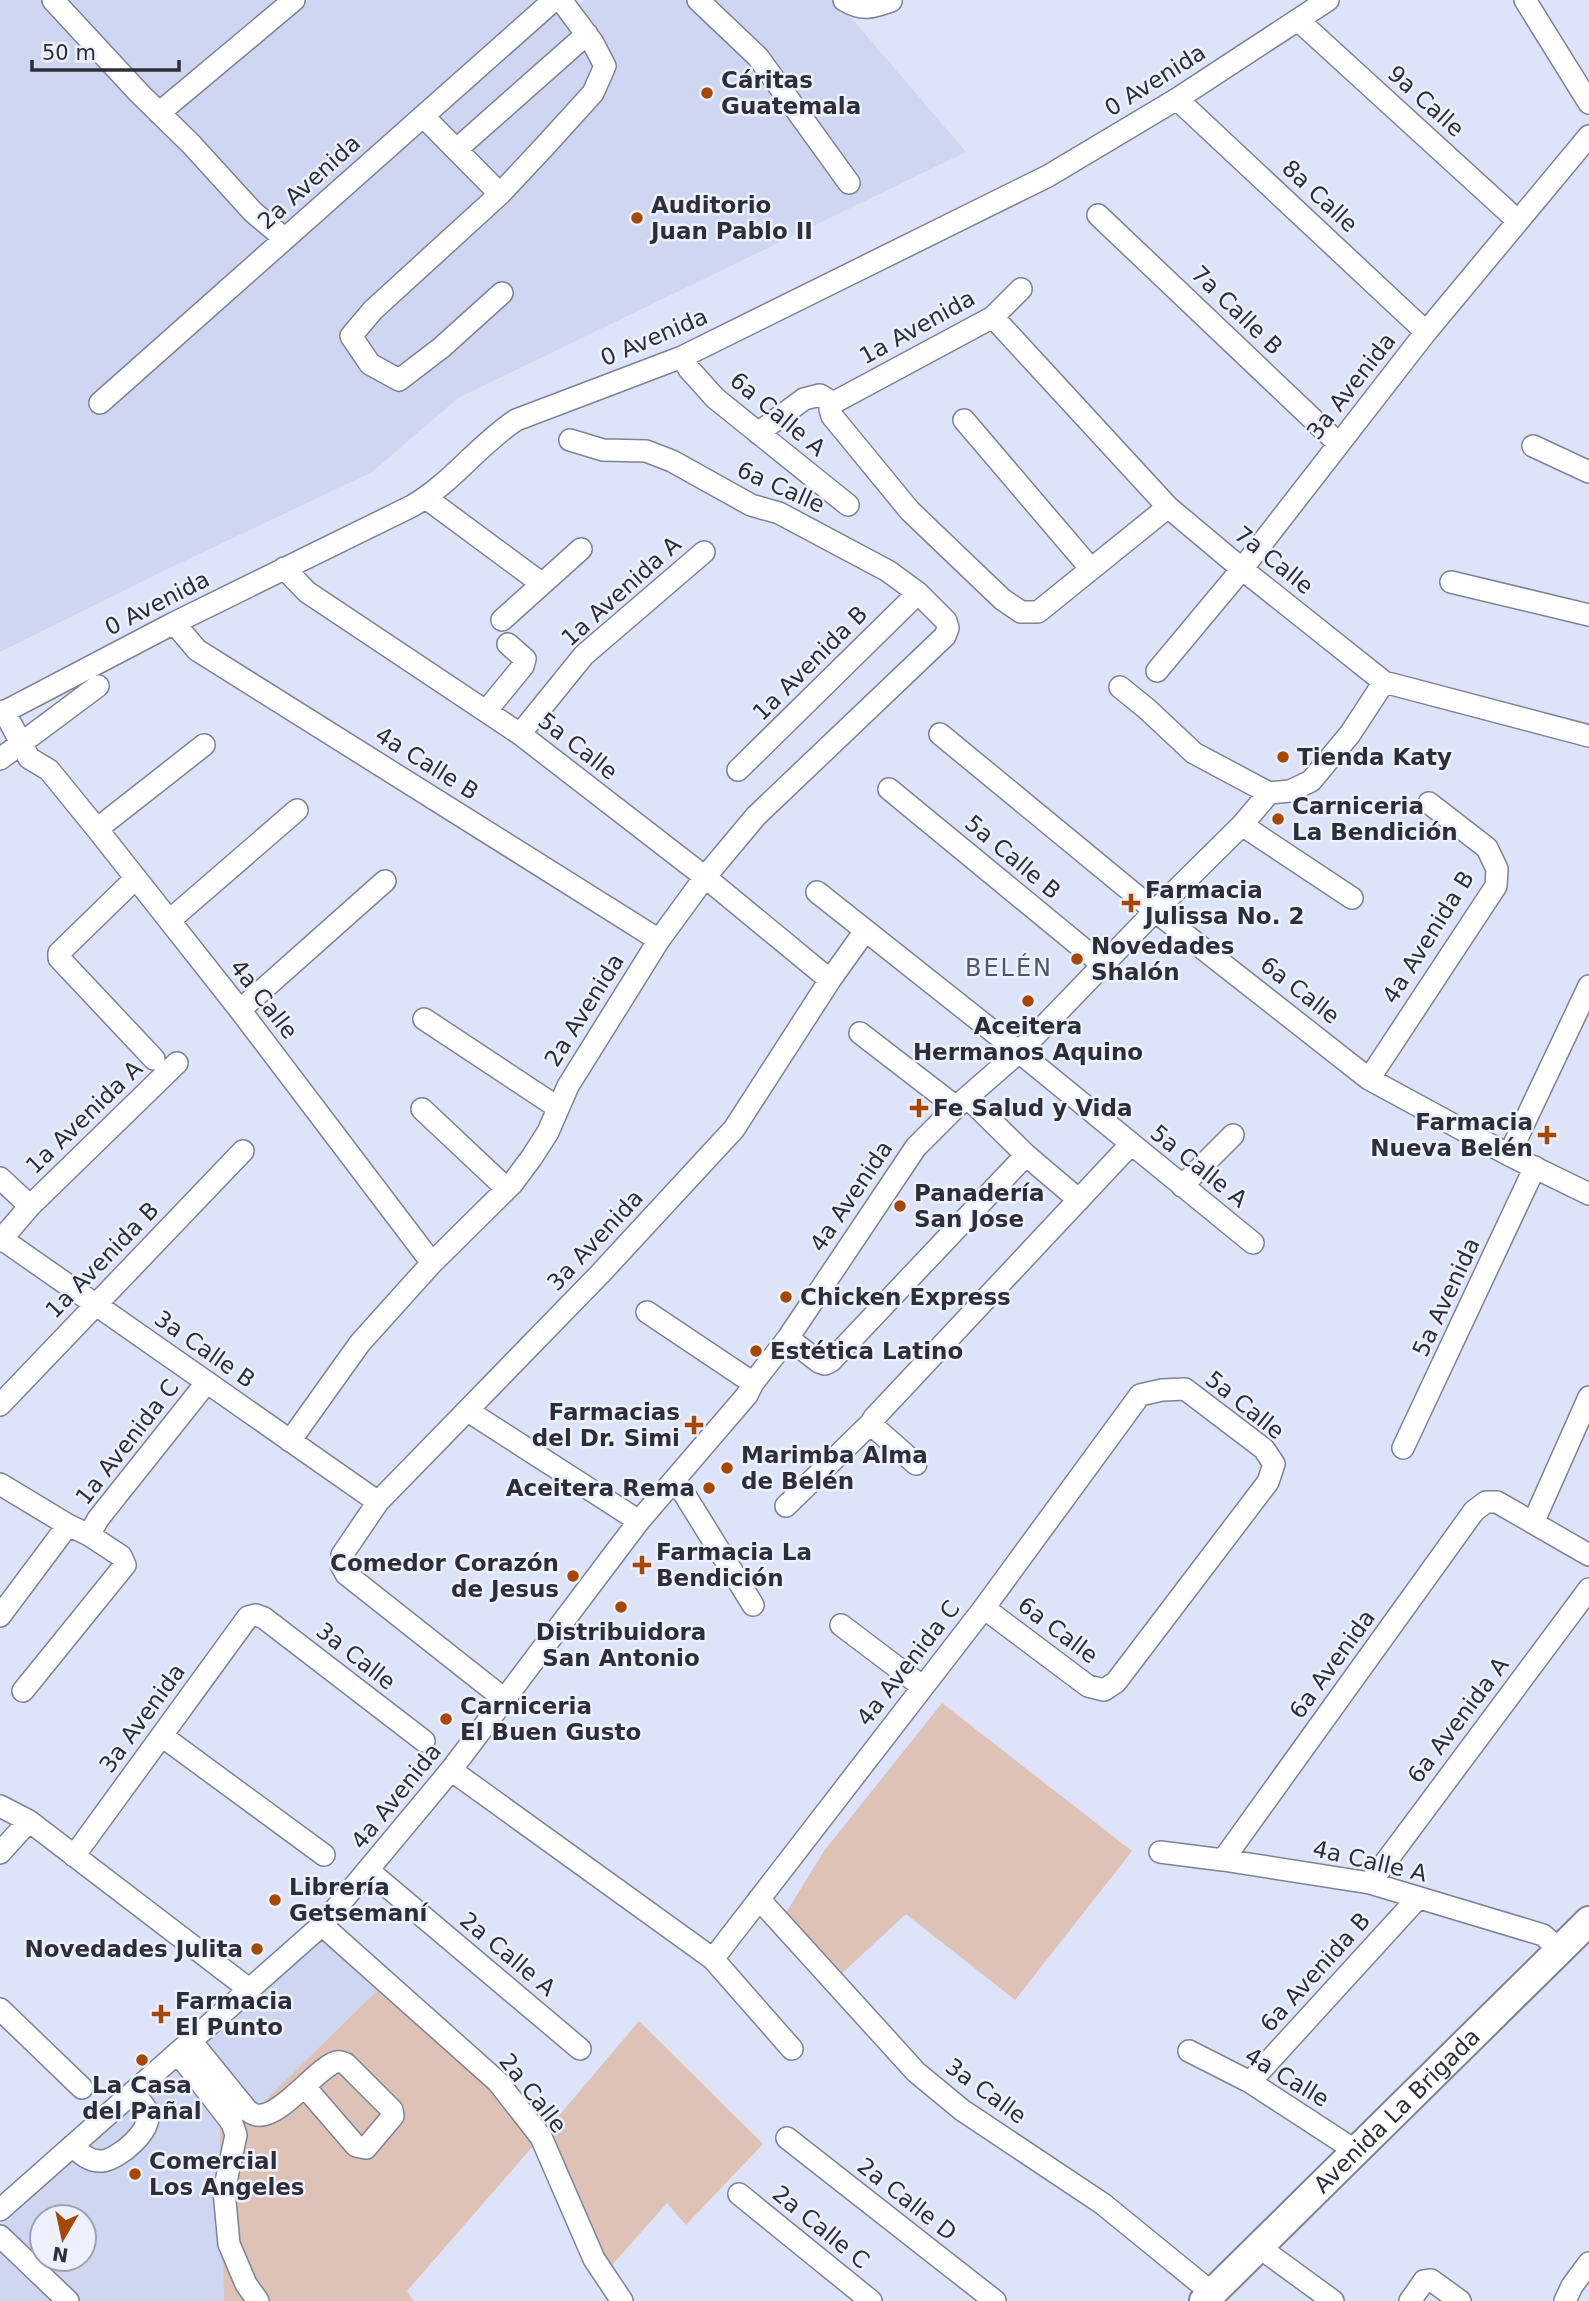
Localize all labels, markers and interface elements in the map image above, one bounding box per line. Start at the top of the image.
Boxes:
scale bar [32,28,178,72]
street label: 0 Avenida [1100,39,1210,121]
text: 50 m [42,41,96,65]
street label: 9a Calle [1383,60,1469,142]
place label: Cáritas Guatemala [721,67,861,119]
marker: Cáritas Guatemala [699,85,715,101]
street label: 2a Avenida [253,130,365,234]
street label: 8a Calle [1277,155,1363,237]
place label: Auditorio Juan Pablo II [649,192,813,244]
marker: Auditorio Juan Pablo II [629,210,645,226]
street label: 7a Calle B [1186,260,1288,360]
street label: 1a Avenida [855,285,979,369]
street label: 0 Avenida [597,303,711,371]
street label: 3a Avenida [1301,328,1401,444]
street label: 6a Calle A [725,367,831,461]
street label: 6a Calle [733,456,829,518]
street label: 7a Calle [1230,521,1318,599]
street label: 1a Avenida A [556,531,686,651]
street label: 0 Avenida [100,566,214,640]
street label: 1a Avenida B [747,600,873,726]
street label: 5a Calle [533,707,623,785]
street label: 4a Calle B [371,721,483,805]
place label: Tienda Katy [1297,744,1452,770]
marker: Tienda Katy [1275,749,1291,765]
place label: Carniceria La Bendición [1292,793,1458,845]
street label: 5a Calle B [960,810,1066,904]
marker: Carniceria La Bendición [1270,811,1286,827]
street label: 4a Avenida B [1377,866,1479,1008]
place label: Farmacia Julissa No. 2 [1143,877,1304,929]
marker: Farmacia Julissa No. 2 [1123,895,1139,911]
place label: Novedades Shalón [1091,933,1234,985]
street label: 2a Avenida [539,949,629,1071]
marker: Novedades Shalón [1069,951,1085,967]
street label: 6a Calle [1255,951,1345,1029]
district label: BELÉN [965,953,1053,982]
street label: 4a Calle [225,954,303,1044]
marker: Aceitera Hermanos Aquino [1020,993,1036,1009]
place label: Aceitera Hermanos Aquino [913,1013,1143,1065]
street label: 1a Avenida A [21,1055,147,1179]
place label: Fe Salud y Vida [933,1095,1132,1121]
marker: Fe Salud y Vida [911,1100,927,1116]
place label: Farmacia Nueva Belén [1370,1109,1533,1161]
street label: 5a Calle A [1146,1119,1253,1213]
marker: Farmacia Nueva Belén [1539,1127,1555,1143]
street label: 4a Avenida [804,1136,898,1256]
place label: Panadería San Jose [914,1180,1044,1232]
street label: 3a Avenida [542,1184,648,1296]
street label: 1a Avenida B [40,1197,164,1323]
marker: Panadería San Jose [892,1198,908,1214]
street label: 5a Avenida [1407,1234,1485,1360]
place label: Chicken Express [800,1284,1011,1310]
marker: Chicken Express [778,1289,794,1305]
street label: 3a Calle B [150,1305,260,1393]
place label: Estética Latino [770,1338,963,1364]
marker: Estética Latino [748,1343,764,1359]
street label: 5a Calle [1201,1366,1289,1444]
street label: 1a Avenida C [70,1374,184,1510]
place label: Farmacias del Dr. Simi [532,1399,680,1451]
marker: Farmacias del Dr. Simi [686,1417,702,1433]
place label: Marimba Alma de Belén [741,1442,928,1494]
marker: Marimba Alma de Belén [719,1460,735,1476]
place label: Aceitera Rema [506,1475,695,1501]
marker: Aceitera Rema [701,1480,717,1496]
place label: Farmacia La Bendición [656,1539,812,1591]
place label: Comedor Corazón de Jesus [330,1550,559,1602]
marker: Farmacia La Bendición [634,1557,650,1573]
marker: Comedor Corazón de Jesus [565,1568,581,1584]
street label: 6a Calle [1013,1592,1103,1668]
street label: 4a Avenida C [851,1595,965,1731]
marker: Distribuidora San Antonio [613,1599,629,1615]
street label: 6a Avenida [1284,1605,1380,1723]
street label: 3a Calle [311,1617,401,1695]
place label: Distribuidora San Antonio [536,1619,706,1671]
street label: 6a Avenida A [1402,1652,1514,1788]
street label: 3a Avenida [94,1659,190,1777]
place label: Carniceria El Buen Gusto [460,1693,641,1745]
marker: Carniceria El Buen Gusto [438,1711,454,1727]
street label: 4a Avenida [346,1738,446,1854]
street label: 4a Calle A [1310,1835,1430,1887]
place label: Librería Getsemaní [289,1874,429,1926]
marker: Librería Getsemaní [267,1892,283,1908]
street label: 2a Calle A [455,1907,561,2001]
street label: 6a Avenida B [1255,1907,1375,2037]
place label: Novedades Julita [24,1936,243,1962]
marker: Novedades Julita [249,1941,265,1957]
place label: Farmacia El Punto [175,1988,293,2040]
marker: Farmacia El Punto [153,2006,169,2022]
street label: Avenida La Brigada [1309,2023,1485,2198]
street label: 4a Calle [1240,2042,1334,2112]
street label: 2a Calle [494,2048,572,2138]
marker: La Casa del Pañal [134,2052,150,2068]
street label: 3a Calle [941,2053,1031,2129]
place label: La Casa del Pañal [82,2072,202,2124]
place label: Comercial Los Angeles [149,2148,305,2200]
street label: 2a Calle D [852,2152,962,2246]
marker: Comercial Los Angeles [127,2166,143,2182]
street label: 2a Calle C [768,2180,874,2274]
north arrow [28,2203,98,2273]
text: N [51,2243,70,2267]

